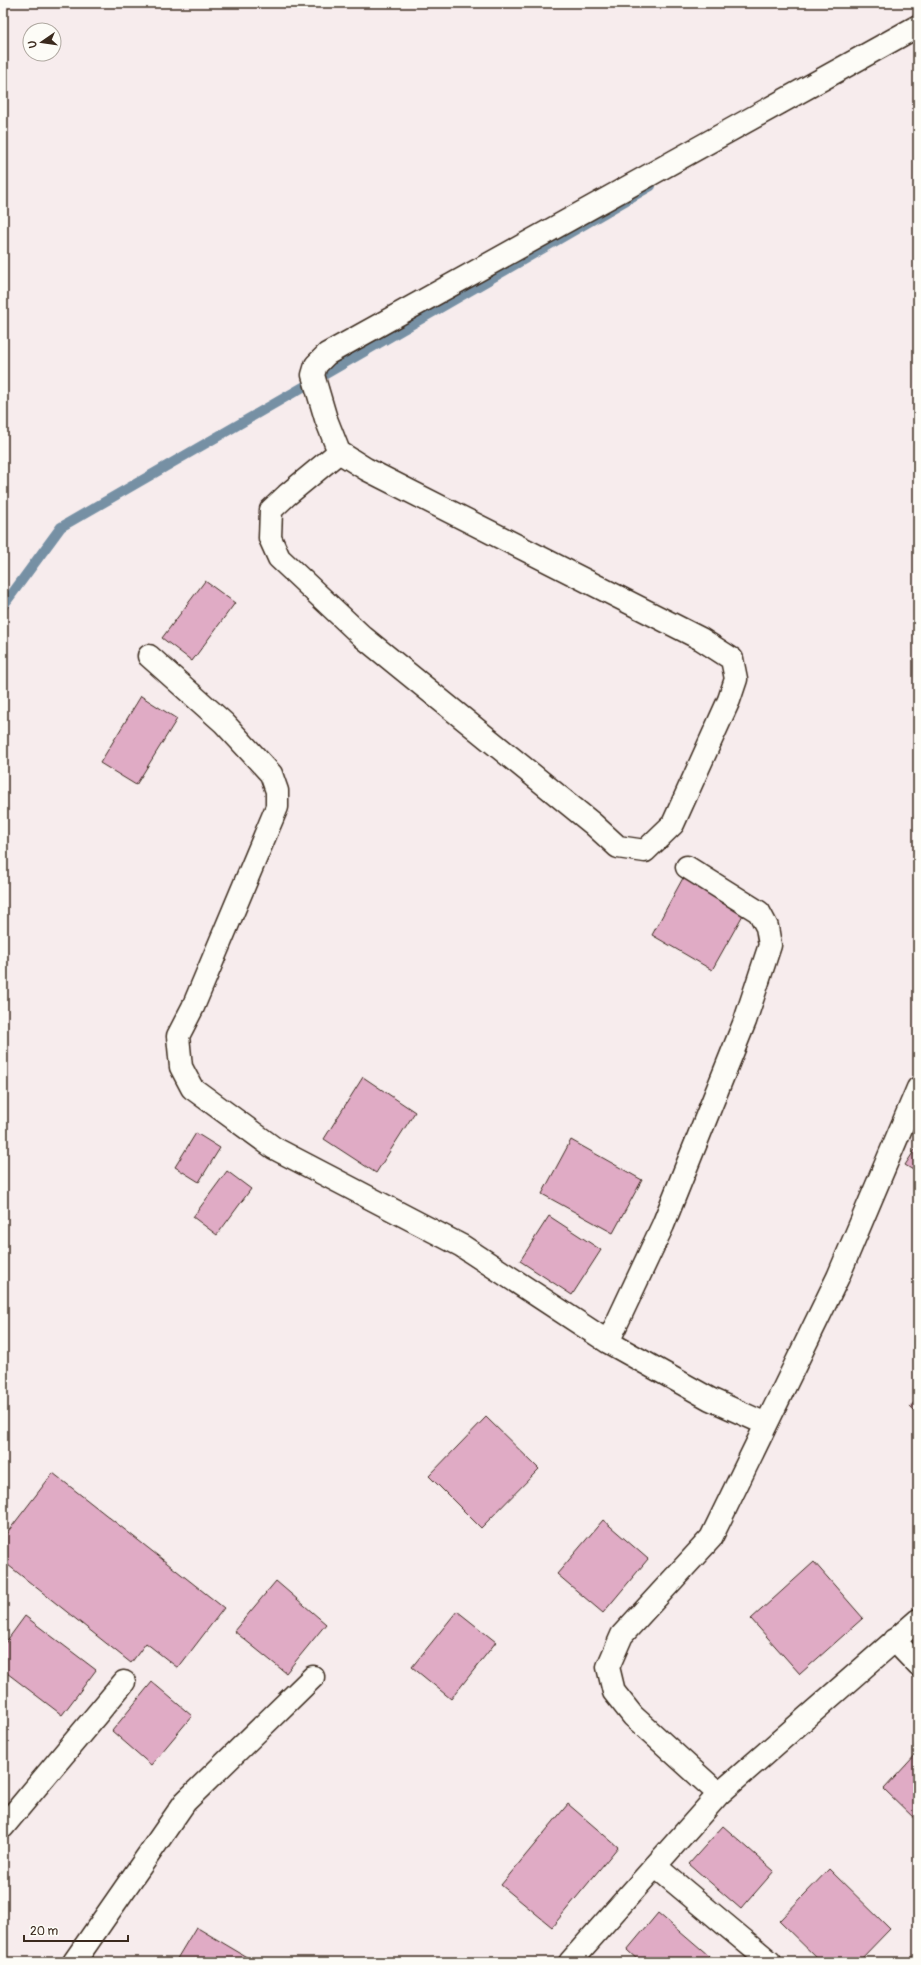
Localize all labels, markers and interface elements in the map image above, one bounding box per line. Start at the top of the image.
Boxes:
north arrow [22,22,62,62]
text: U [26,39,40,49]
scale bar [24,1917,128,1943]
text: 20 m [30,1924,59,1939]

